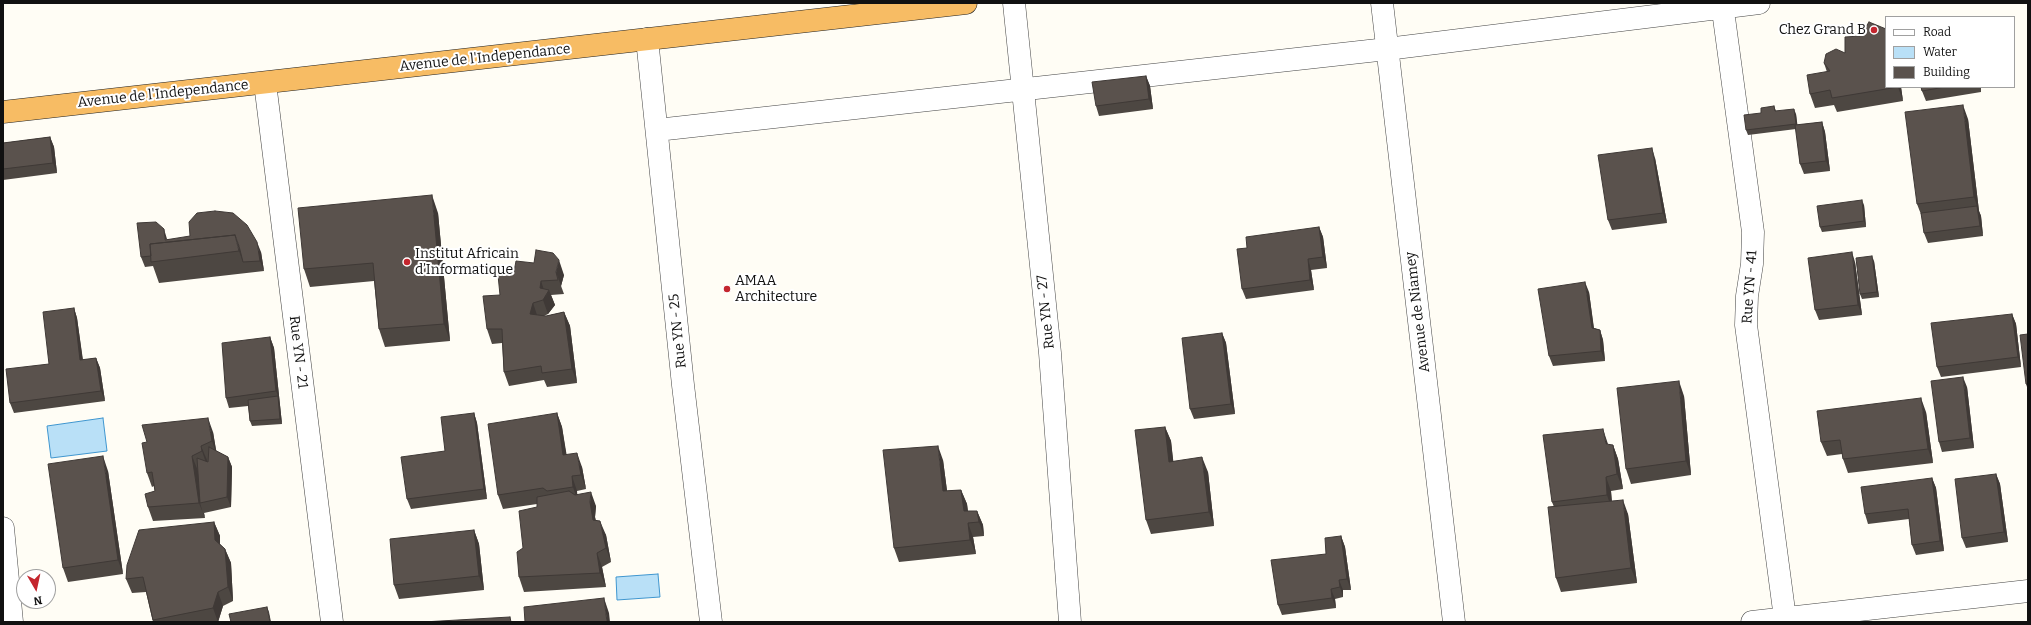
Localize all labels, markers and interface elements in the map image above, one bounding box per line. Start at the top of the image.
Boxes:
legend [1885,16,2015,88]
place label: Chez Grand B [1779,22,1866,38]
marker: Chez Grand B [1869,25,1879,35]
text: Road [1923,25,1951,39]
street label: Avenue de l'Independance [399,41,571,75]
text: Water [1923,45,1957,59]
text: Building [1923,65,1970,79]
street label: Avenue de l'Independance [77,77,249,111]
place label: Institut Africain d’Informatique [415,246,519,278]
street label: Rue YN - 41 [1739,250,1761,324]
street label: Avenue de Niamey [1402,251,1434,373]
marker: Institut Africain d’Informatique [402,257,412,267]
place label: AMAA Architecture [735,273,817,306]
street label: Rue YN - 27 [1034,274,1058,350]
marker: AMAA Architecture [722,284,732,294]
street label: Rue YN - 25 [666,293,690,369]
street label: Rue YN - 21 [285,315,311,389]
north arrow [16,569,56,609]
text: N [33,593,43,607]

